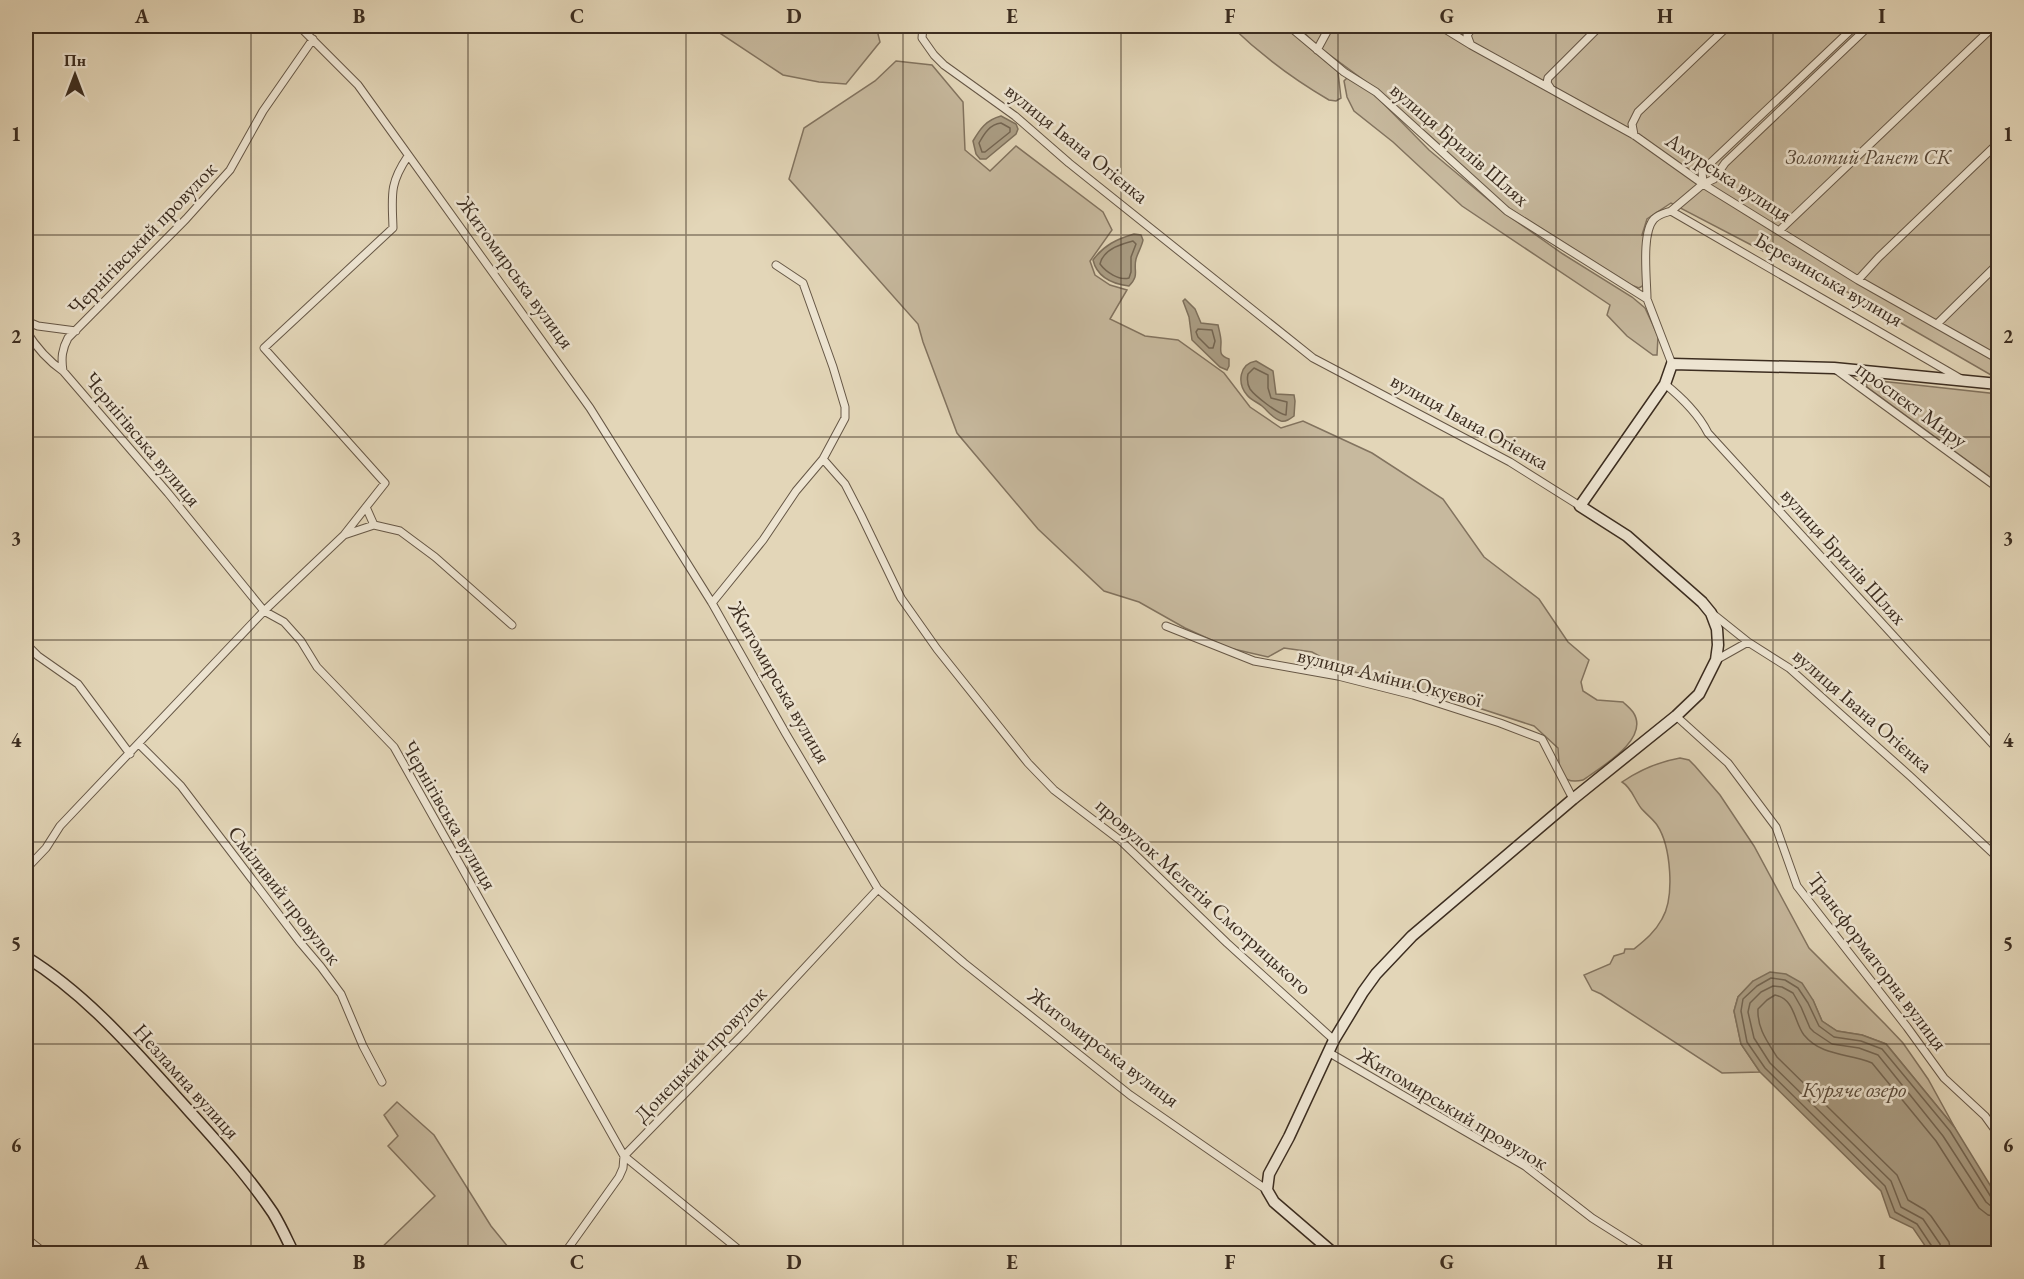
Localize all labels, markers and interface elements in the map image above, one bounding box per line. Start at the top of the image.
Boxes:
text: A [134,3,150,29]
text: B [353,3,365,29]
text: C [570,3,584,29]
text: D [786,3,802,29]
text: E [1006,3,1018,29]
text: F [1225,3,1236,29]
text: G [1440,3,1454,29]
text: H [1657,3,1673,29]
text: I [1878,3,1886,29]
north arrow [45,45,105,105]
text: Пн [64,50,86,71]
street label: вулиця Брилів Шлях [1385,76,1535,212]
street label: вулиця Івана Огієнка [1000,77,1155,209]
text: 1 [11,121,21,147]
text: 1 [2003,121,2013,147]
street label: Амурська вулиця [1660,126,1797,228]
park label: Золотий Ранет СК [1785,143,1952,170]
street label: Чернігівський провулок [62,155,222,321]
street label: Житомирська вулиця [451,189,581,354]
street label: Березинська вулиця [1750,226,1908,332]
text: 2 [11,323,22,349]
text: 2 [2003,323,2014,349]
street label: проспект Миру [1851,354,1974,454]
street label: Чернігівська вулиця [79,366,207,512]
street label: вулиця Івана Огієнка [1386,366,1554,476]
street label: вулиця Брилів Шлях [1775,482,1913,630]
text: 3 [11,525,21,551]
text: 3 [2003,525,2013,551]
street label: Житомирська вулиця [722,595,837,768]
street label: вулиця Аміни Окуєвої [1295,641,1486,713]
street label: вулиця Івана Огієнка [1787,642,1939,779]
text: 4 [11,727,22,753]
text: 4 [2003,727,2014,753]
street label: Чернігівська вулиця [396,735,504,895]
street label: провулок Мелетія Смотрицького [1090,792,1318,1000]
street label: Сміливий провулок [222,820,348,970]
street label: Трансформаторна вулиця [1802,866,1954,1056]
text: 5 [11,930,21,956]
text: 5 [2003,930,2013,956]
street label: Донецький провулок [628,980,772,1128]
street label: Житомирська вулиця [1022,981,1185,1113]
street label: Незламна вулиця [128,1017,246,1145]
street label: Житомирський провулок [1352,1040,1553,1176]
water label: Куряче озеро [1801,1075,1906,1104]
text: 6 [11,1132,22,1158]
text: 6 [2003,1132,2014,1158]
text: A [134,1249,150,1275]
text: B [353,1249,365,1275]
text: C [570,1249,584,1275]
text: D [786,1249,802,1275]
text: E [1006,1249,1018,1275]
text: F [1225,1249,1236,1275]
text: G [1440,1249,1454,1275]
text: H [1657,1249,1673,1275]
text: I [1878,1249,1886,1275]

